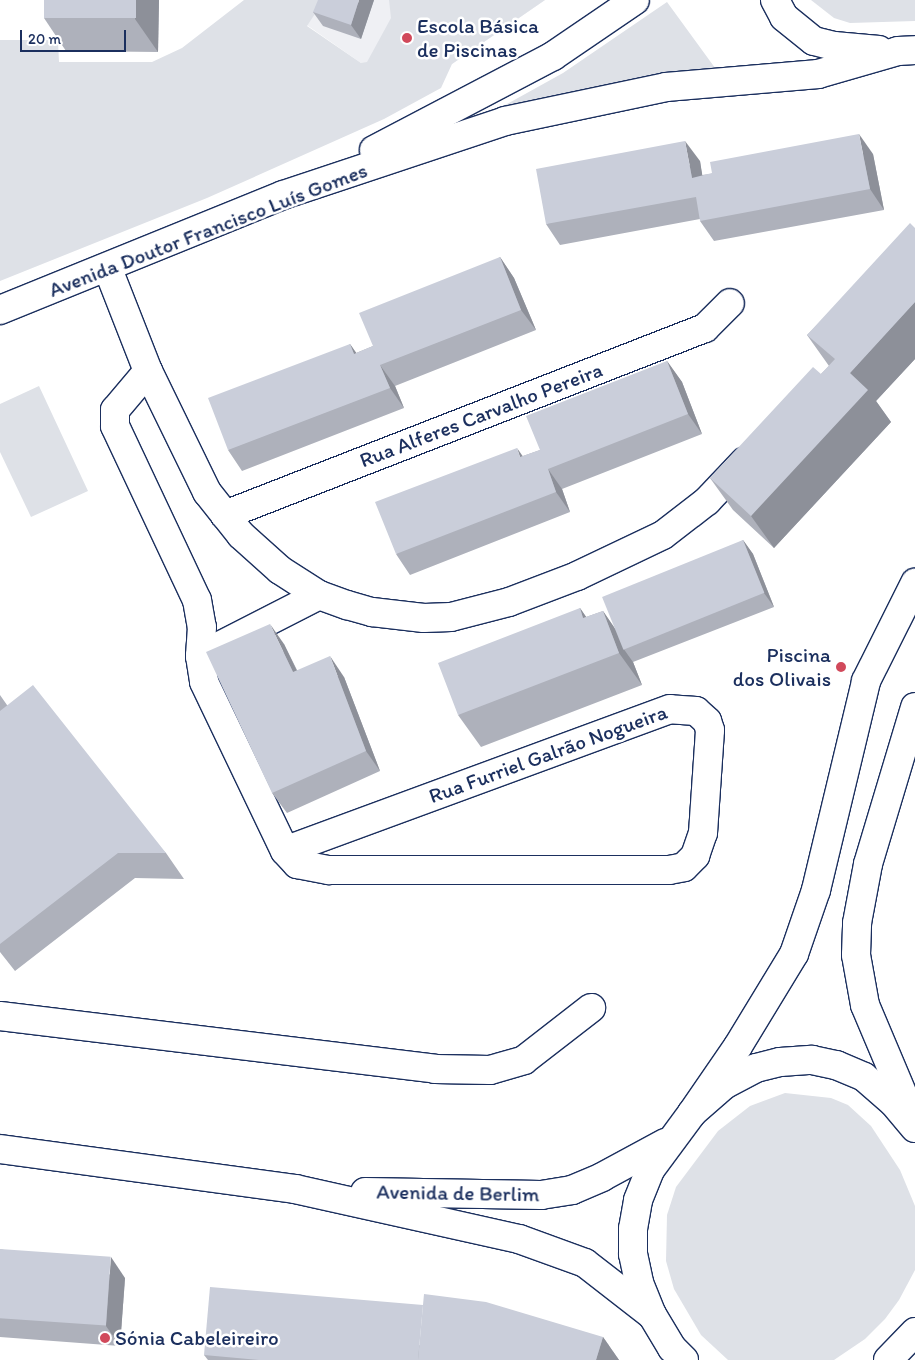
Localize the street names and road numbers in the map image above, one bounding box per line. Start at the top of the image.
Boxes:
street label: Avenida Doutor Francisco Luís Gomes [46,158,370,302]
street label: Rua Alferes Carvalho Pereira [356,357,606,473]
street label: Rua Furriel Galrão Nogueira [426,699,670,809]
street label: Avenida de Berlim [376,1179,540,1207]

